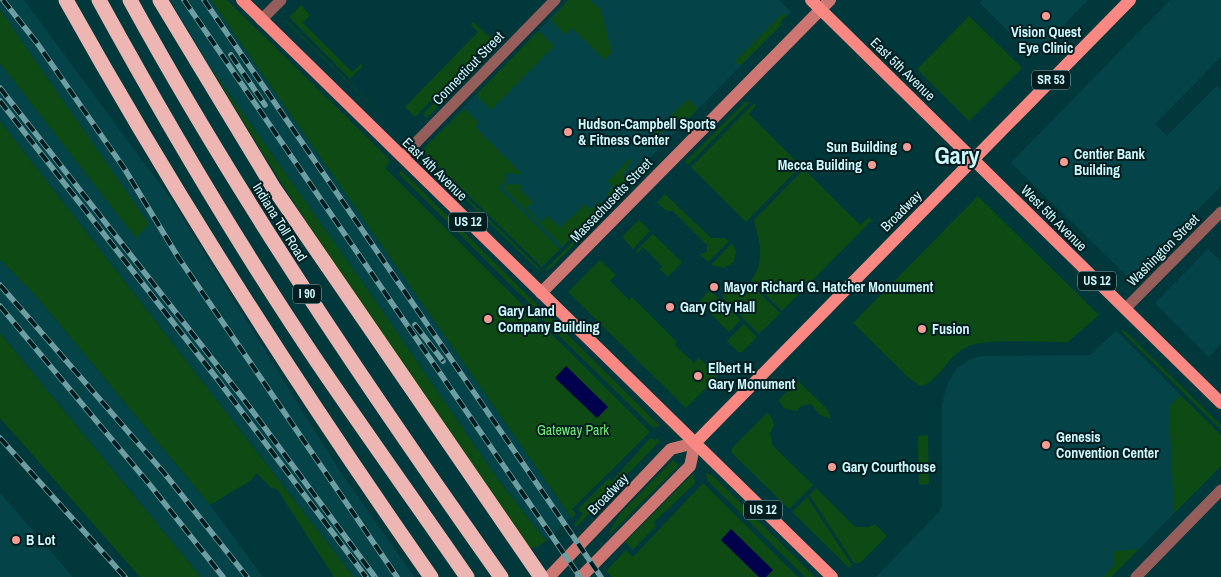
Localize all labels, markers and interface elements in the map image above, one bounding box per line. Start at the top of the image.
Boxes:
marker: Vision Quest Eye Clinic [1040,10,1052,22]
place label: Vision Quest Eye Clinic [1011,23,1081,57]
street label: Connecticut Street [428,28,508,108]
street label: East 5th Avenue [867,34,939,104]
road number: SR 53 [1032,70,1070,90]
place label: Hudson-Campbell Sports & Fitness Center [578,115,716,149]
marker: Hudson-Campbell Sports & Fitness Center [562,126,574,138]
street label: East 4th Avenue [399,134,471,204]
place label: Sun Building [826,138,897,156]
district label: Gary [935,139,979,171]
marker: Sun Building [901,141,913,153]
place label: Centier Bank Building [1074,145,1145,179]
street label: Massachusetts Street [566,154,656,246]
place label: Mecca Building [778,156,862,174]
marker: Centier Bank Building [1058,156,1070,168]
marker: Mecca Building [866,159,878,171]
street label: Indiana Toll Road [249,179,311,265]
street label: West 5th Avenue [1017,181,1091,255]
street label: Broadway [877,186,926,235]
street label: Washington Street [1123,210,1203,290]
road number: US 12 [449,212,487,232]
road number: US 12 [1078,272,1116,290]
place label: Mayor Richard G. Hatcher Monuument [724,278,933,296]
marker: Mayor Richard G. Hatcher Monuument [708,281,720,293]
road number: I 90 [293,284,321,304]
place label: Gary City Hall [680,298,755,316]
marker: Gary City Hall [664,301,676,313]
place label: Gary Land Company Building [498,302,599,336]
marker: Gary Land Company Building [482,313,494,325]
place label: Fusion [932,320,970,338]
marker: Fusion [916,323,928,335]
place label: Elbert H. Gary Monument [708,359,796,393]
marker: Elbert H. Gary Monument [692,370,704,382]
park label: Gateway Park [537,421,609,439]
place label: Genesis Convention Center [1056,428,1159,462]
marker: Genesis Convention Center [1040,439,1052,451]
place label: Gary Courthouse [842,458,936,476]
marker: Gary Courthouse [826,461,838,473]
street label: Broadway [584,469,632,519]
road number: US 12 [744,500,782,520]
place label: B Lot [26,531,56,549]
marker: B Lot [10,534,22,546]

